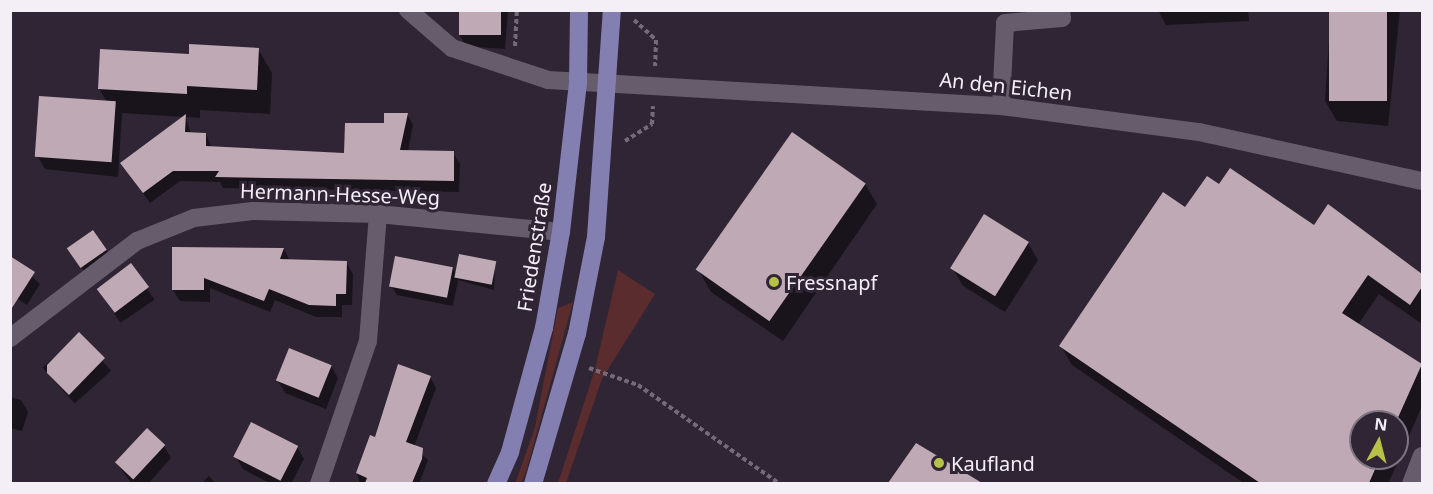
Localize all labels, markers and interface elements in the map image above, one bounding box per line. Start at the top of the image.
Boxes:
street label: An den Eichen [938,67,1074,105]
street label: Hermann-Hesse-Weg [240,179,440,209]
street label: Friedenstraße [512,181,556,313]
place label: Fressnapf [786,270,877,294]
marker: Fressnapf [767,275,781,289]
north arrow [1349,410,1409,470]
text: N [1373,412,1389,436]
place label: Kaufland [951,451,1035,475]
marker: Kaufland [932,456,946,470]

